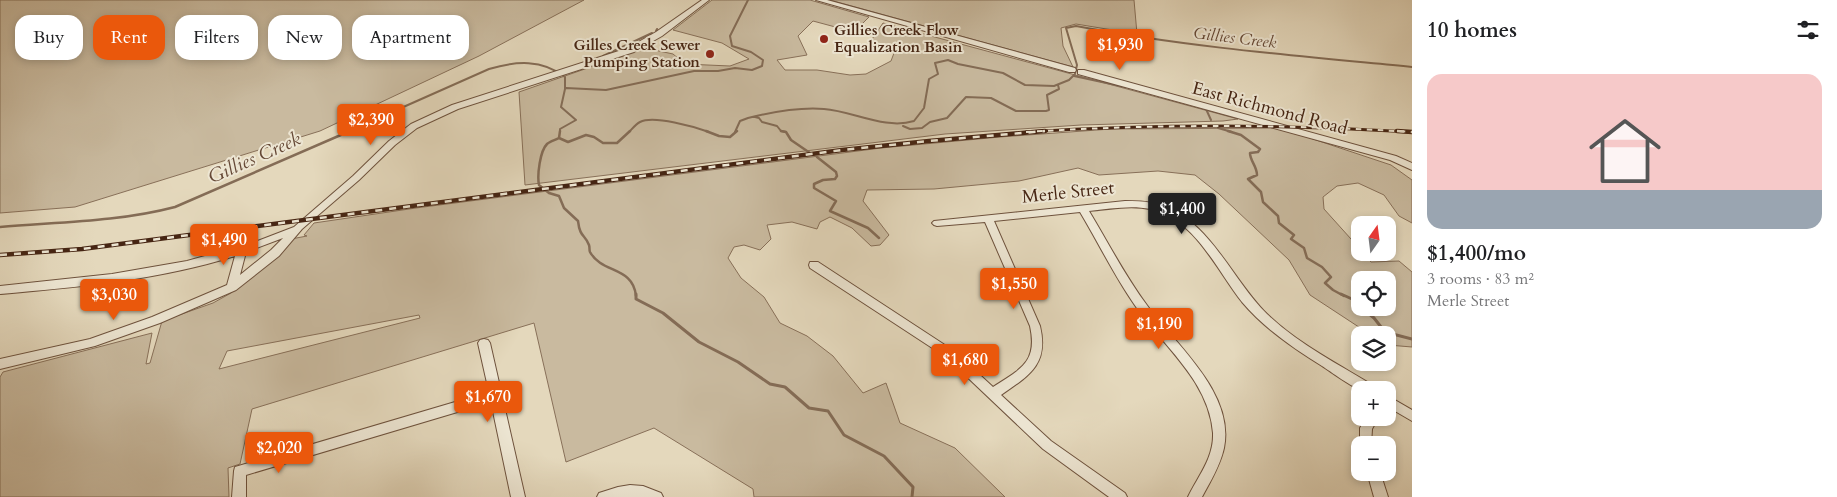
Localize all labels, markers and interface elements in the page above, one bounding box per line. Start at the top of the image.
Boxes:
chip: Buy [15,15,83,60]
chip: Rent [93,15,165,60]
chip: Filters [175,15,258,60]
chip: New [268,15,342,60]
chip: Apartment [352,15,469,60]
text: 10 homes [1427,16,1517,45]
icon: filters [1794,16,1822,44]
place label: Gillies Creek Flow Equalization Basin [834,20,963,57]
water label: Gillies Creek [1192,22,1278,54]
pin: $1,930 [1079,28,1161,71]
marker: Gillies Creek Flow Equalization Basin [818,33,830,45]
text: $1,930 [1097,34,1143,56]
place label: Gilles Creek Sewer Pumping Station [574,35,701,72]
marker: Gilles Creek Sewer Pumping Station [704,48,716,60]
street label: East Richmond Road [1189,76,1351,141]
pin: $2,390 [330,104,412,146]
icon: home [1580,106,1670,196]
text: $2,390 [348,109,394,131]
water label: Gillies Creek [204,126,305,190]
street label: Merle Street [1021,175,1116,210]
pin: $1,400 [1141,192,1223,235]
text: $1,400 [1159,198,1205,220]
north arrow [1351,216,1396,261]
map controls [1351,216,1396,481]
pin: $1,490 [183,224,265,266]
text: $1,490 [201,229,247,251]
text: $1,400/mo [1427,239,1526,268]
pin: $1,550 [973,268,1055,310]
text: 3 rooms · 83 m² [1427,268,1534,290]
button: locate [1351,271,1396,316]
text: $1,550 [991,273,1037,295]
pin: $3,030 [73,278,155,321]
text: $3,030 [91,284,137,306]
text: Merle Street [1427,290,1509,312]
pin: $1,190 [1118,308,1200,350]
text: $1,190 [1136,313,1182,335]
button: layers [1351,326,1396,371]
pin: $1,680 [924,344,1006,386]
text: $1,680 [942,349,988,371]
pin: $1,670 [447,380,529,423]
button: + [1351,381,1396,426]
text: $1,670 [465,386,511,408]
pin: $2,020 [238,432,320,474]
button: − [1351,436,1396,481]
text: $2,020 [256,437,302,459]

